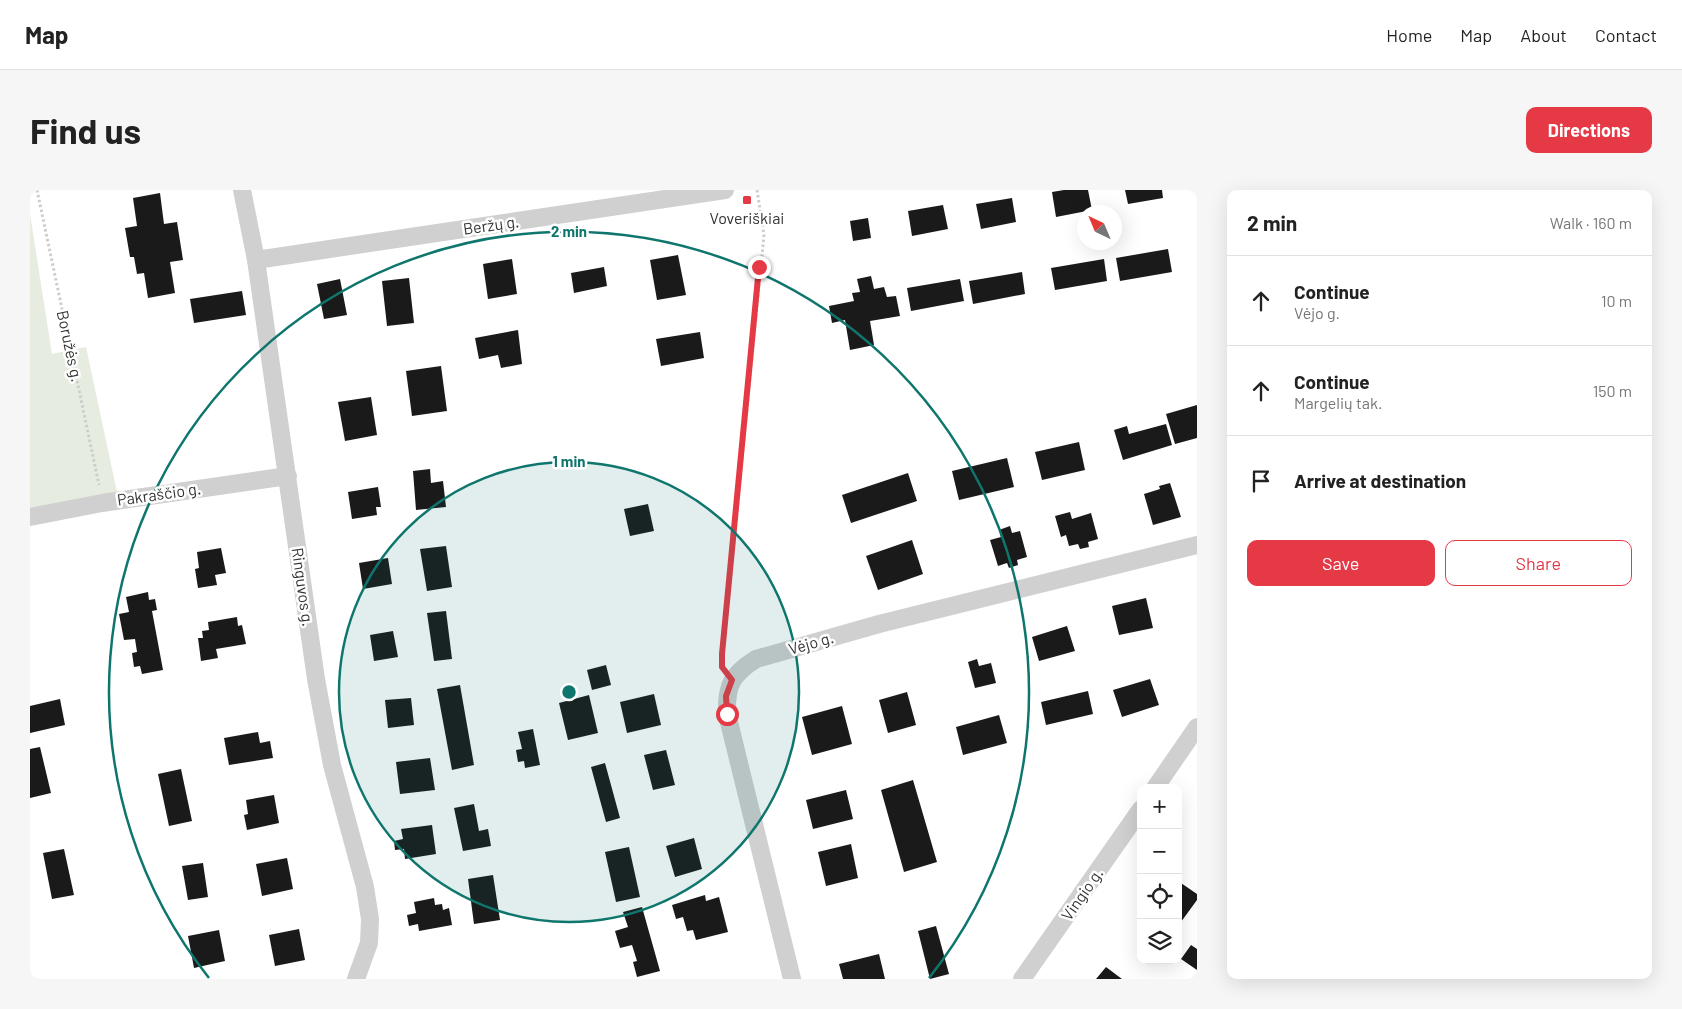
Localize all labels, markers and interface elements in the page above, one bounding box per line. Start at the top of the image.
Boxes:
text: Map [25,20,68,49]
text: Home [1386,24,1432,46]
text: Map [1460,24,1492,46]
text: About [1520,24,1567,46]
text: Contact [1595,24,1657,46]
button: Directions [1526,107,1652,153]
text: Find us [30,109,141,151]
marker: Voveriškiai [741,194,753,206]
north arrow [1077,205,1122,250]
place label: Voveriškiai [710,208,784,227]
text: 2 min [1247,210,1297,235]
street label: Beržų g. [462,211,520,238]
text: Walk · 160 m [1550,213,1632,232]
text: 2 min [551,222,587,240]
route end [748,256,771,279]
text: Continue [1294,280,1370,303]
icon: ahead [1247,287,1275,315]
text: 10 m [1601,291,1632,310]
text: Vėjo g. [1294,303,1340,322]
street label: Boružės g. [54,308,87,383]
text: Continue [1294,370,1370,393]
icon: ahead [1247,377,1275,405]
text: 150 m [1593,381,1632,400]
text: Margelių tak. [1294,393,1382,412]
text: 1 min [553,452,585,470]
icon: arrive [1247,467,1275,495]
text: Arrive at destination [1294,469,1466,492]
street label: Pakraščio g. [116,478,202,509]
button: Save [1247,540,1435,586]
button: Share [1445,540,1632,586]
street label: Ringuvos g. [289,546,318,628]
street label: Vėjo g. [786,627,836,658]
centre of rings [560,683,578,701]
route start [716,703,739,726]
map controls [1137,784,1182,964]
button: + [1137,784,1182,829]
button: − [1137,829,1182,874]
street label: Vingio g. [1057,864,1106,924]
button: locate [1137,874,1182,919]
button: layers [1137,919,1182,964]

